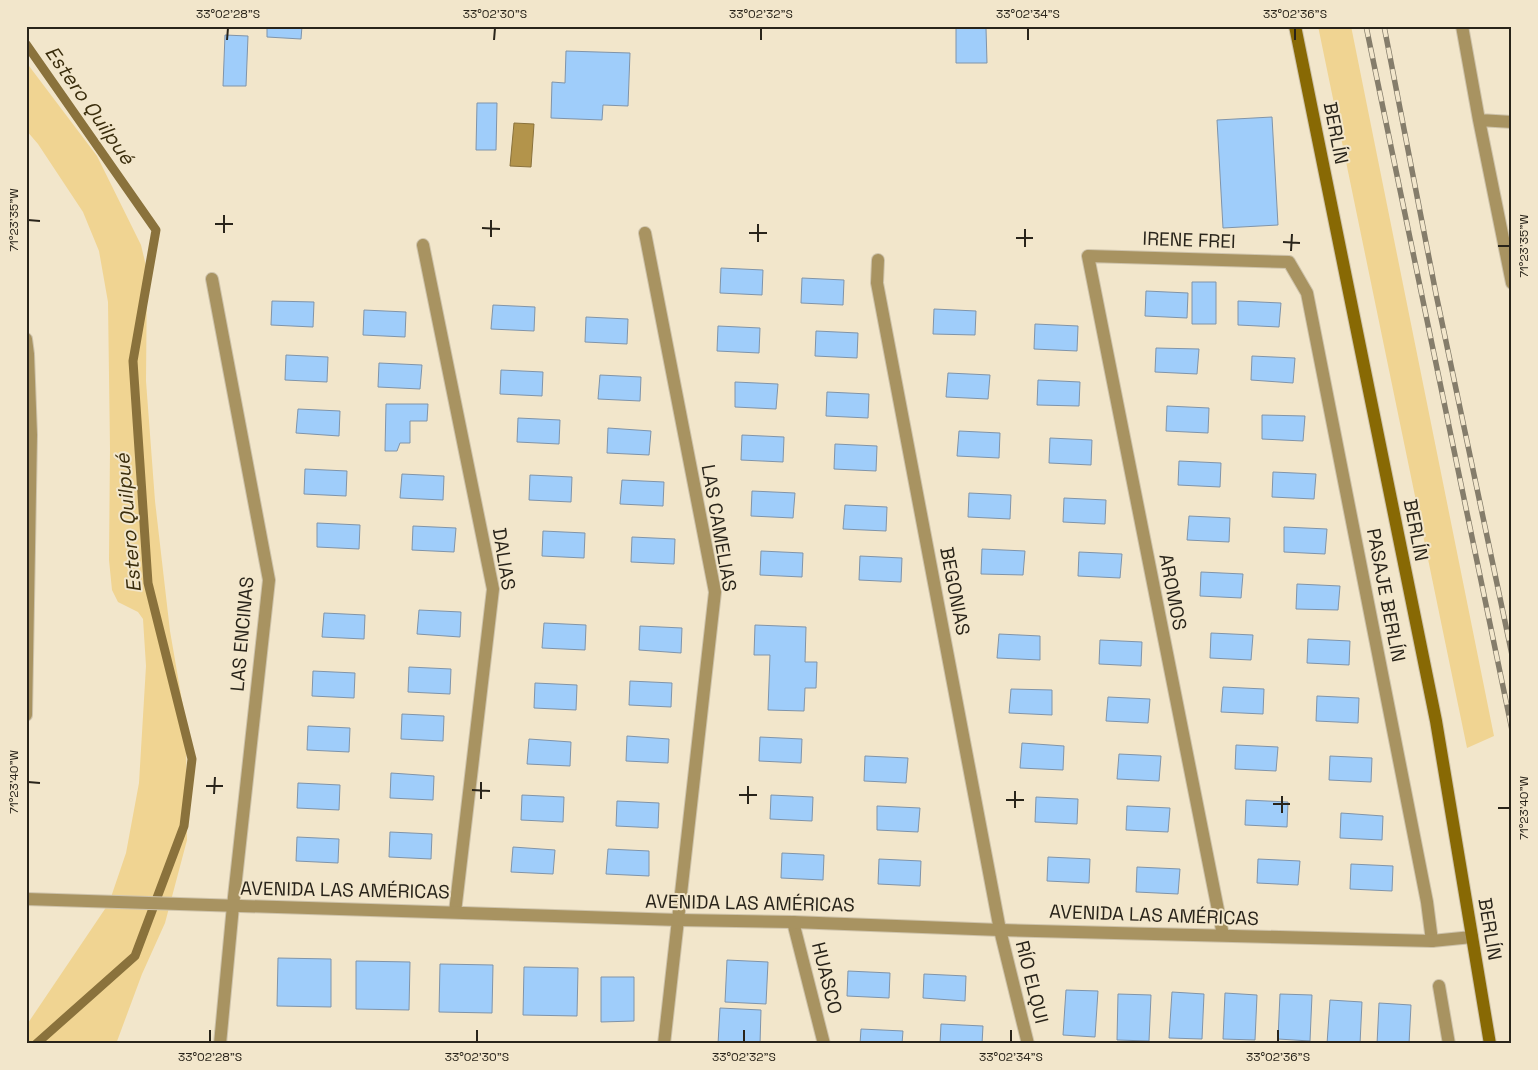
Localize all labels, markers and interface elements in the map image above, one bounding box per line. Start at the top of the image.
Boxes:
text: 33°02'28"S [196,6,260,22]
text: 33°02'30"S [463,6,527,22]
text: 33°02'32"S [729,6,793,22]
text: 33°02'34"S [996,6,1060,22]
text: 33°02'36"S [1263,6,1327,22]
water label: Estero Quilpué [39,40,141,170]
street label: BERLÍN [1318,100,1354,166]
text: 71°23'35"W [6,188,22,252]
text: 71°23'35"W [1516,214,1532,278]
street label: IRENE FREI [1142,226,1236,254]
water label: Estero Quilpué [109,451,147,594]
street label: LAS CAMELIAS [696,463,742,593]
street label: BERLÍN [1398,497,1434,563]
street label: DALIAS [487,526,521,592]
street label: PASAJE BERLÍN [1361,526,1411,664]
street label: BEGONIAS [934,545,976,637]
street label: AROMOS [1153,552,1193,632]
street label: LAS ENCINAS [225,576,259,692]
text: 71°23'40"W [6,750,22,814]
text: 71°23'40"W [1516,776,1532,840]
street label: AVENIDA LAS AMÉRICAS [240,876,450,904]
street label: AVENIDA LAS AMÉRICAS [645,889,855,917]
street label: BERLÍN [1472,896,1508,962]
street label: AVENIDA LAS AMÉRICAS [1049,899,1259,931]
street label: RÍO ELQUI [1010,938,1054,1026]
street label: HUASCO [806,939,848,1017]
text: 33°02'28"S [178,1049,242,1065]
text: 33°02'30"S [445,1049,509,1065]
text: 33°02'32"S [712,1049,776,1065]
text: 33°02'34"S [979,1049,1043,1065]
text: 33°02'36"S [1246,1049,1310,1065]

